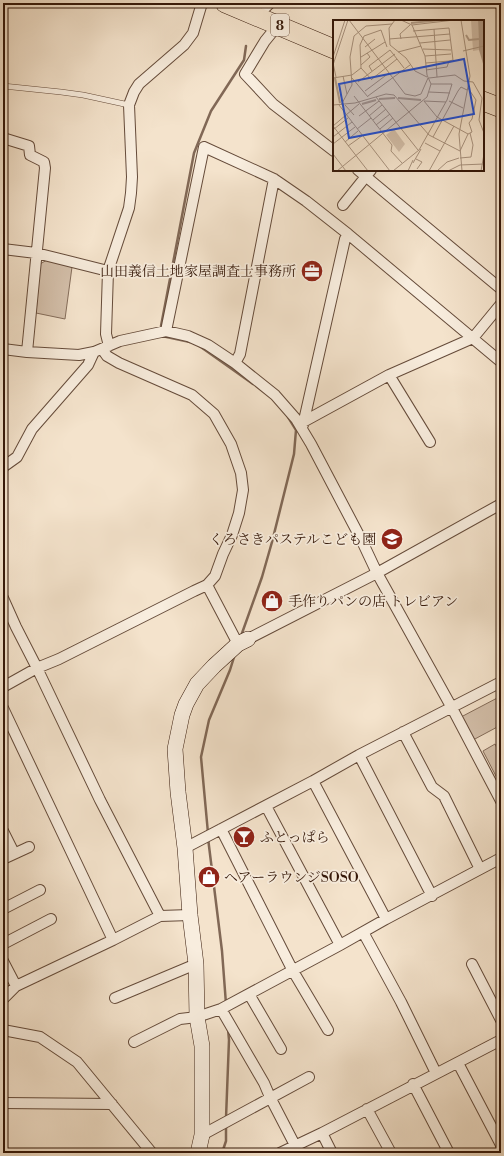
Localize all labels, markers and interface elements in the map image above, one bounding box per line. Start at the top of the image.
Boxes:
road number: 8 [271,14,289,36]
inset map [333,20,484,171]
office icon: 山田義信土地家屋調査士事務所 [299,258,325,284]
place label: 山田義信土地家屋調査士事務所 [100,263,296,281]
school or university icon: くろさきパステルこども園 [379,526,405,552]
place label: くろさきパステルこども園 [209,531,376,549]
shop icon: 手作りパンの店 トレビアン [259,588,285,614]
place label: 手作りパンの店 トレビアン [288,593,458,611]
bar icon: ふとっぱら [231,824,257,850]
place label: ふとっぱら [260,829,330,847]
shop icon: ヘアーラウンジSOSO [196,864,222,890]
place label: ヘアーラウンジSOSO [224,869,359,887]

